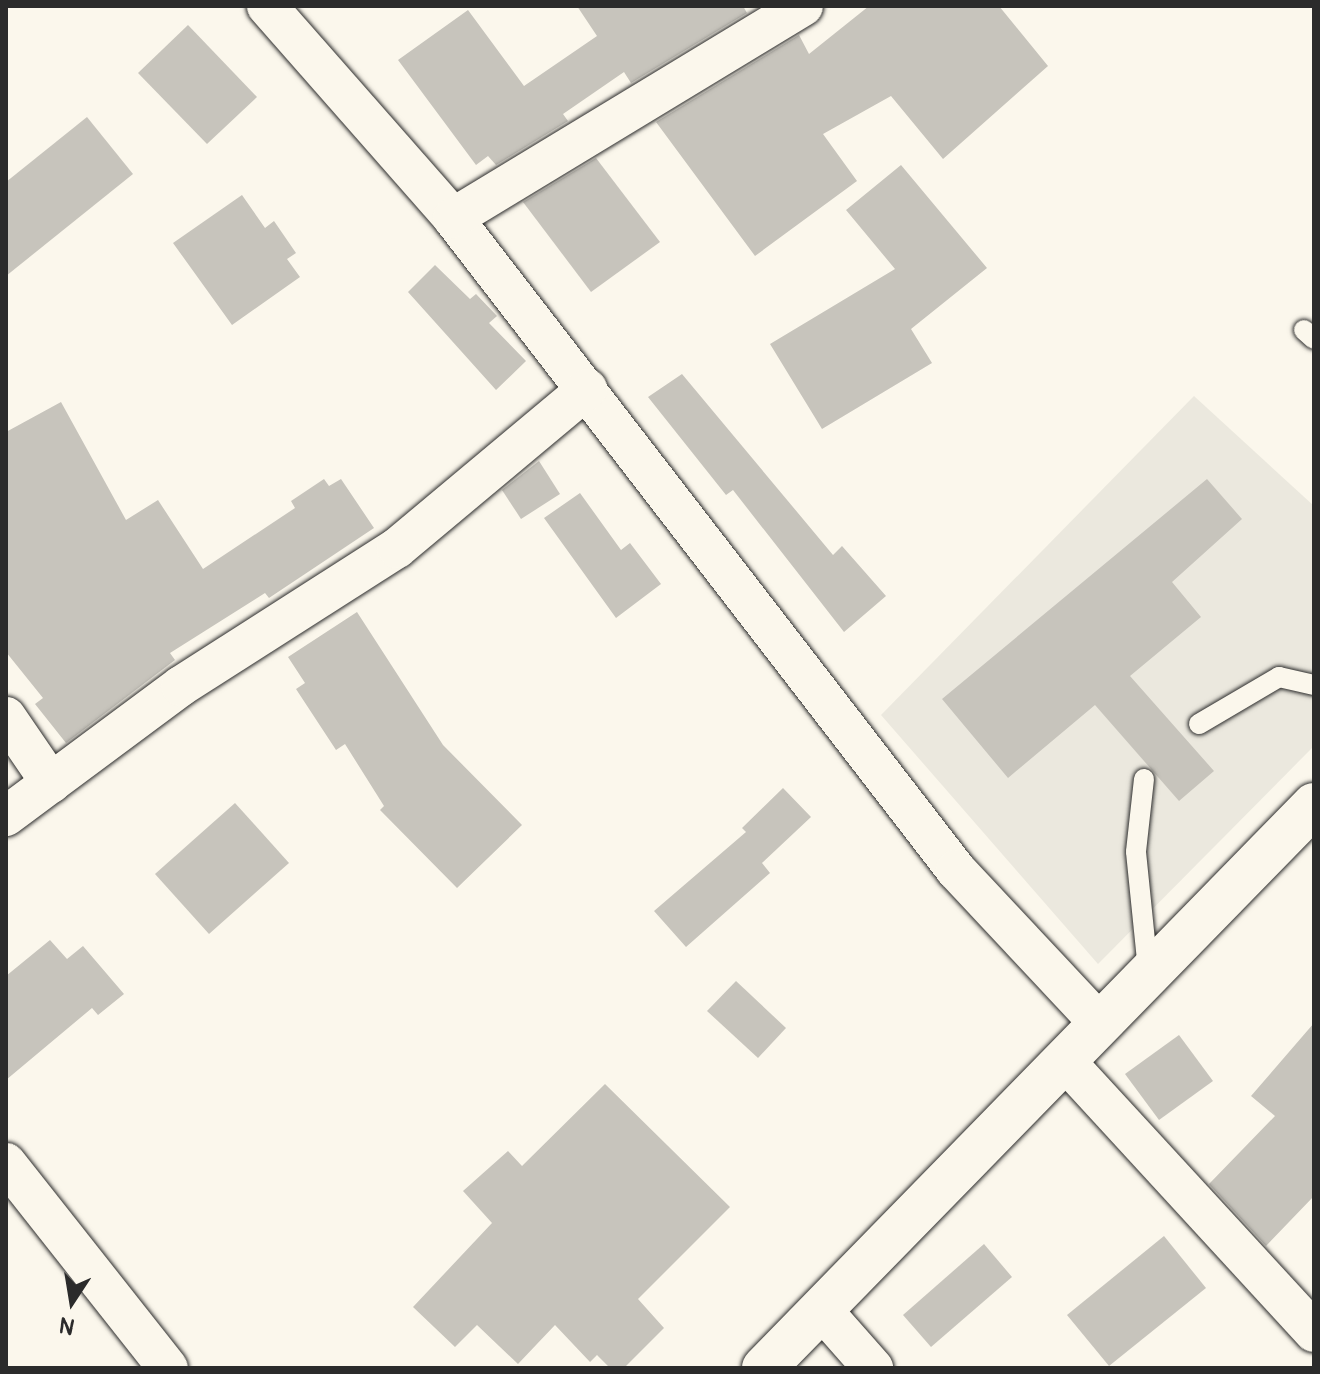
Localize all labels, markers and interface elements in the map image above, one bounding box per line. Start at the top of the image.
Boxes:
north arrow [32,1262,112,1342]
text: N [57,1310,77,1341]

